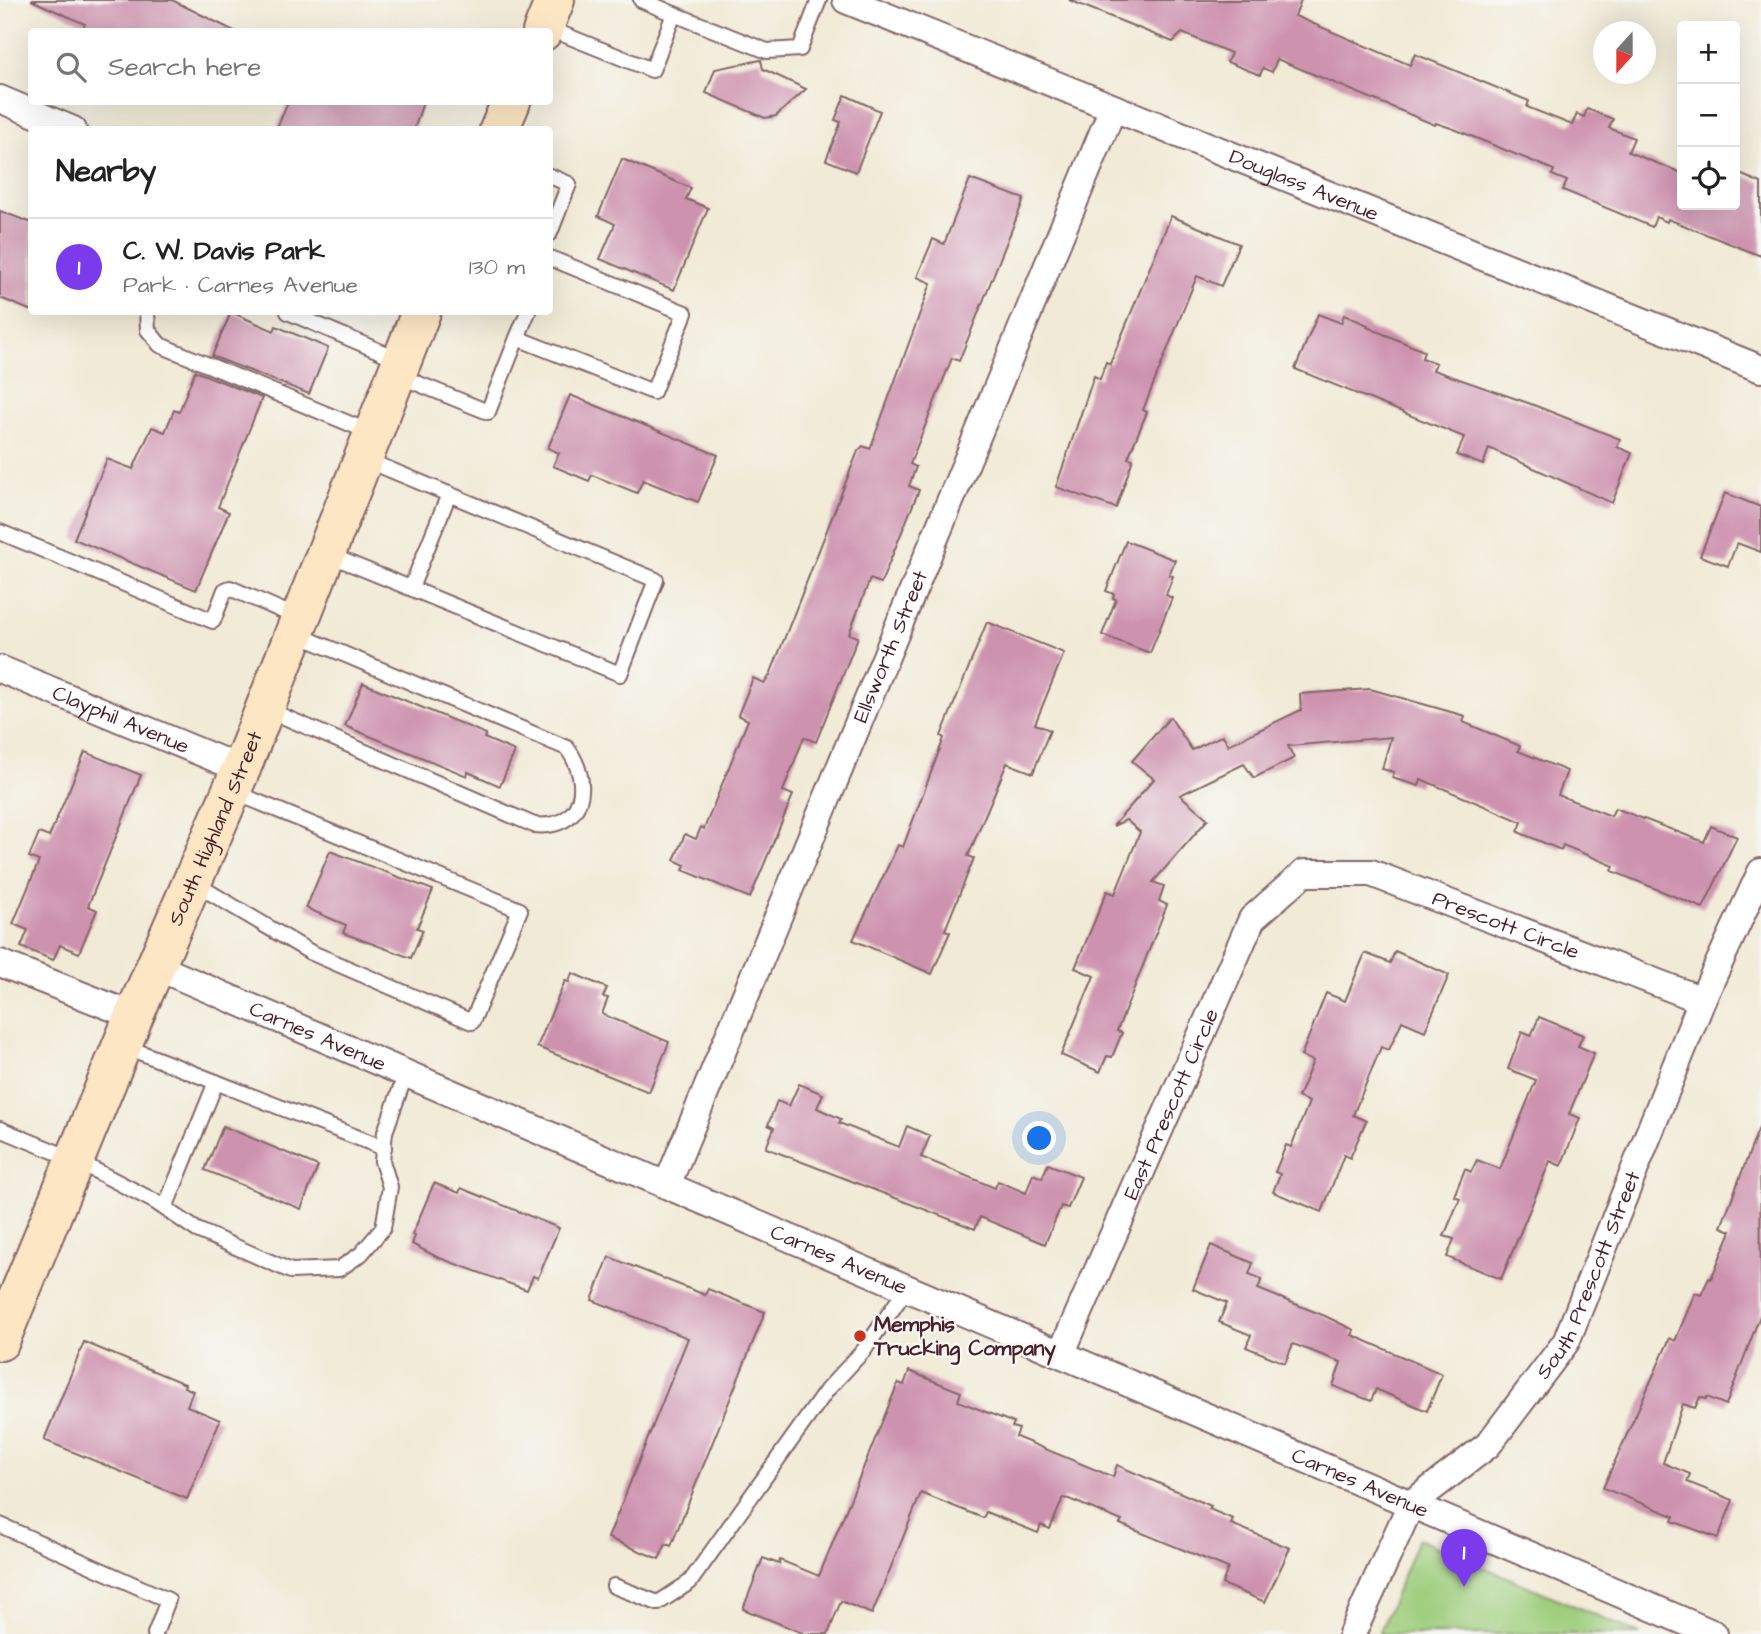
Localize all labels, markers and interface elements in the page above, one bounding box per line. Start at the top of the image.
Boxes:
north arrow [1593,21,1656,84]
map controls [1677,21,1740,210]
button: + [1677,21,1740,84]
search box [28,28,553,105]
icon: search [52,48,90,86]
text: Search here [108,49,261,85]
button: − [1677,84,1740,147]
street label: Douglass Avenue [1225,142,1383,228]
button: locate [1677,147,1740,210]
text: Nearby [56,151,156,193]
text: C. W. Davis Park [123,233,325,269]
text: 1 [78,251,80,283]
text: 130 m [469,251,525,283]
text: Park · Carnes Avenue [123,269,358,301]
street label: Ellsworth Street [846,566,935,727]
street label: Clayphil Avenue [48,678,194,761]
street label: South Highland Street [161,726,270,930]
street label: Prescott Circle [1428,884,1583,967]
street label: Carnes Avenue [245,994,391,1078]
street label: East Prescott Circle [1117,1004,1226,1204]
your location [1022,1121,1056,1155]
street label: South Prescott Street [1529,1166,1648,1385]
street label: Carnes Avenue [766,1218,912,1302]
place label: Memphis Trucking Company [873,1310,1056,1366]
marker: Memphis Trucking Company [852,1328,868,1344]
street label: Carnes Avenue [1287,1441,1433,1525]
pin: 1 [1441,1529,1487,1587]

